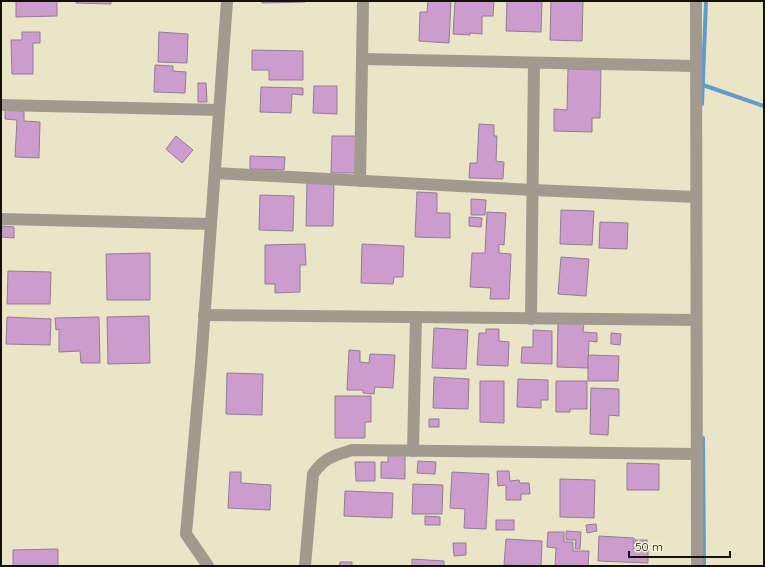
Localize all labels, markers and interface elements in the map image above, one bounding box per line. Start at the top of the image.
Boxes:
scale bar [629,533,730,559]
text: 50 m [635,539,663,554]

